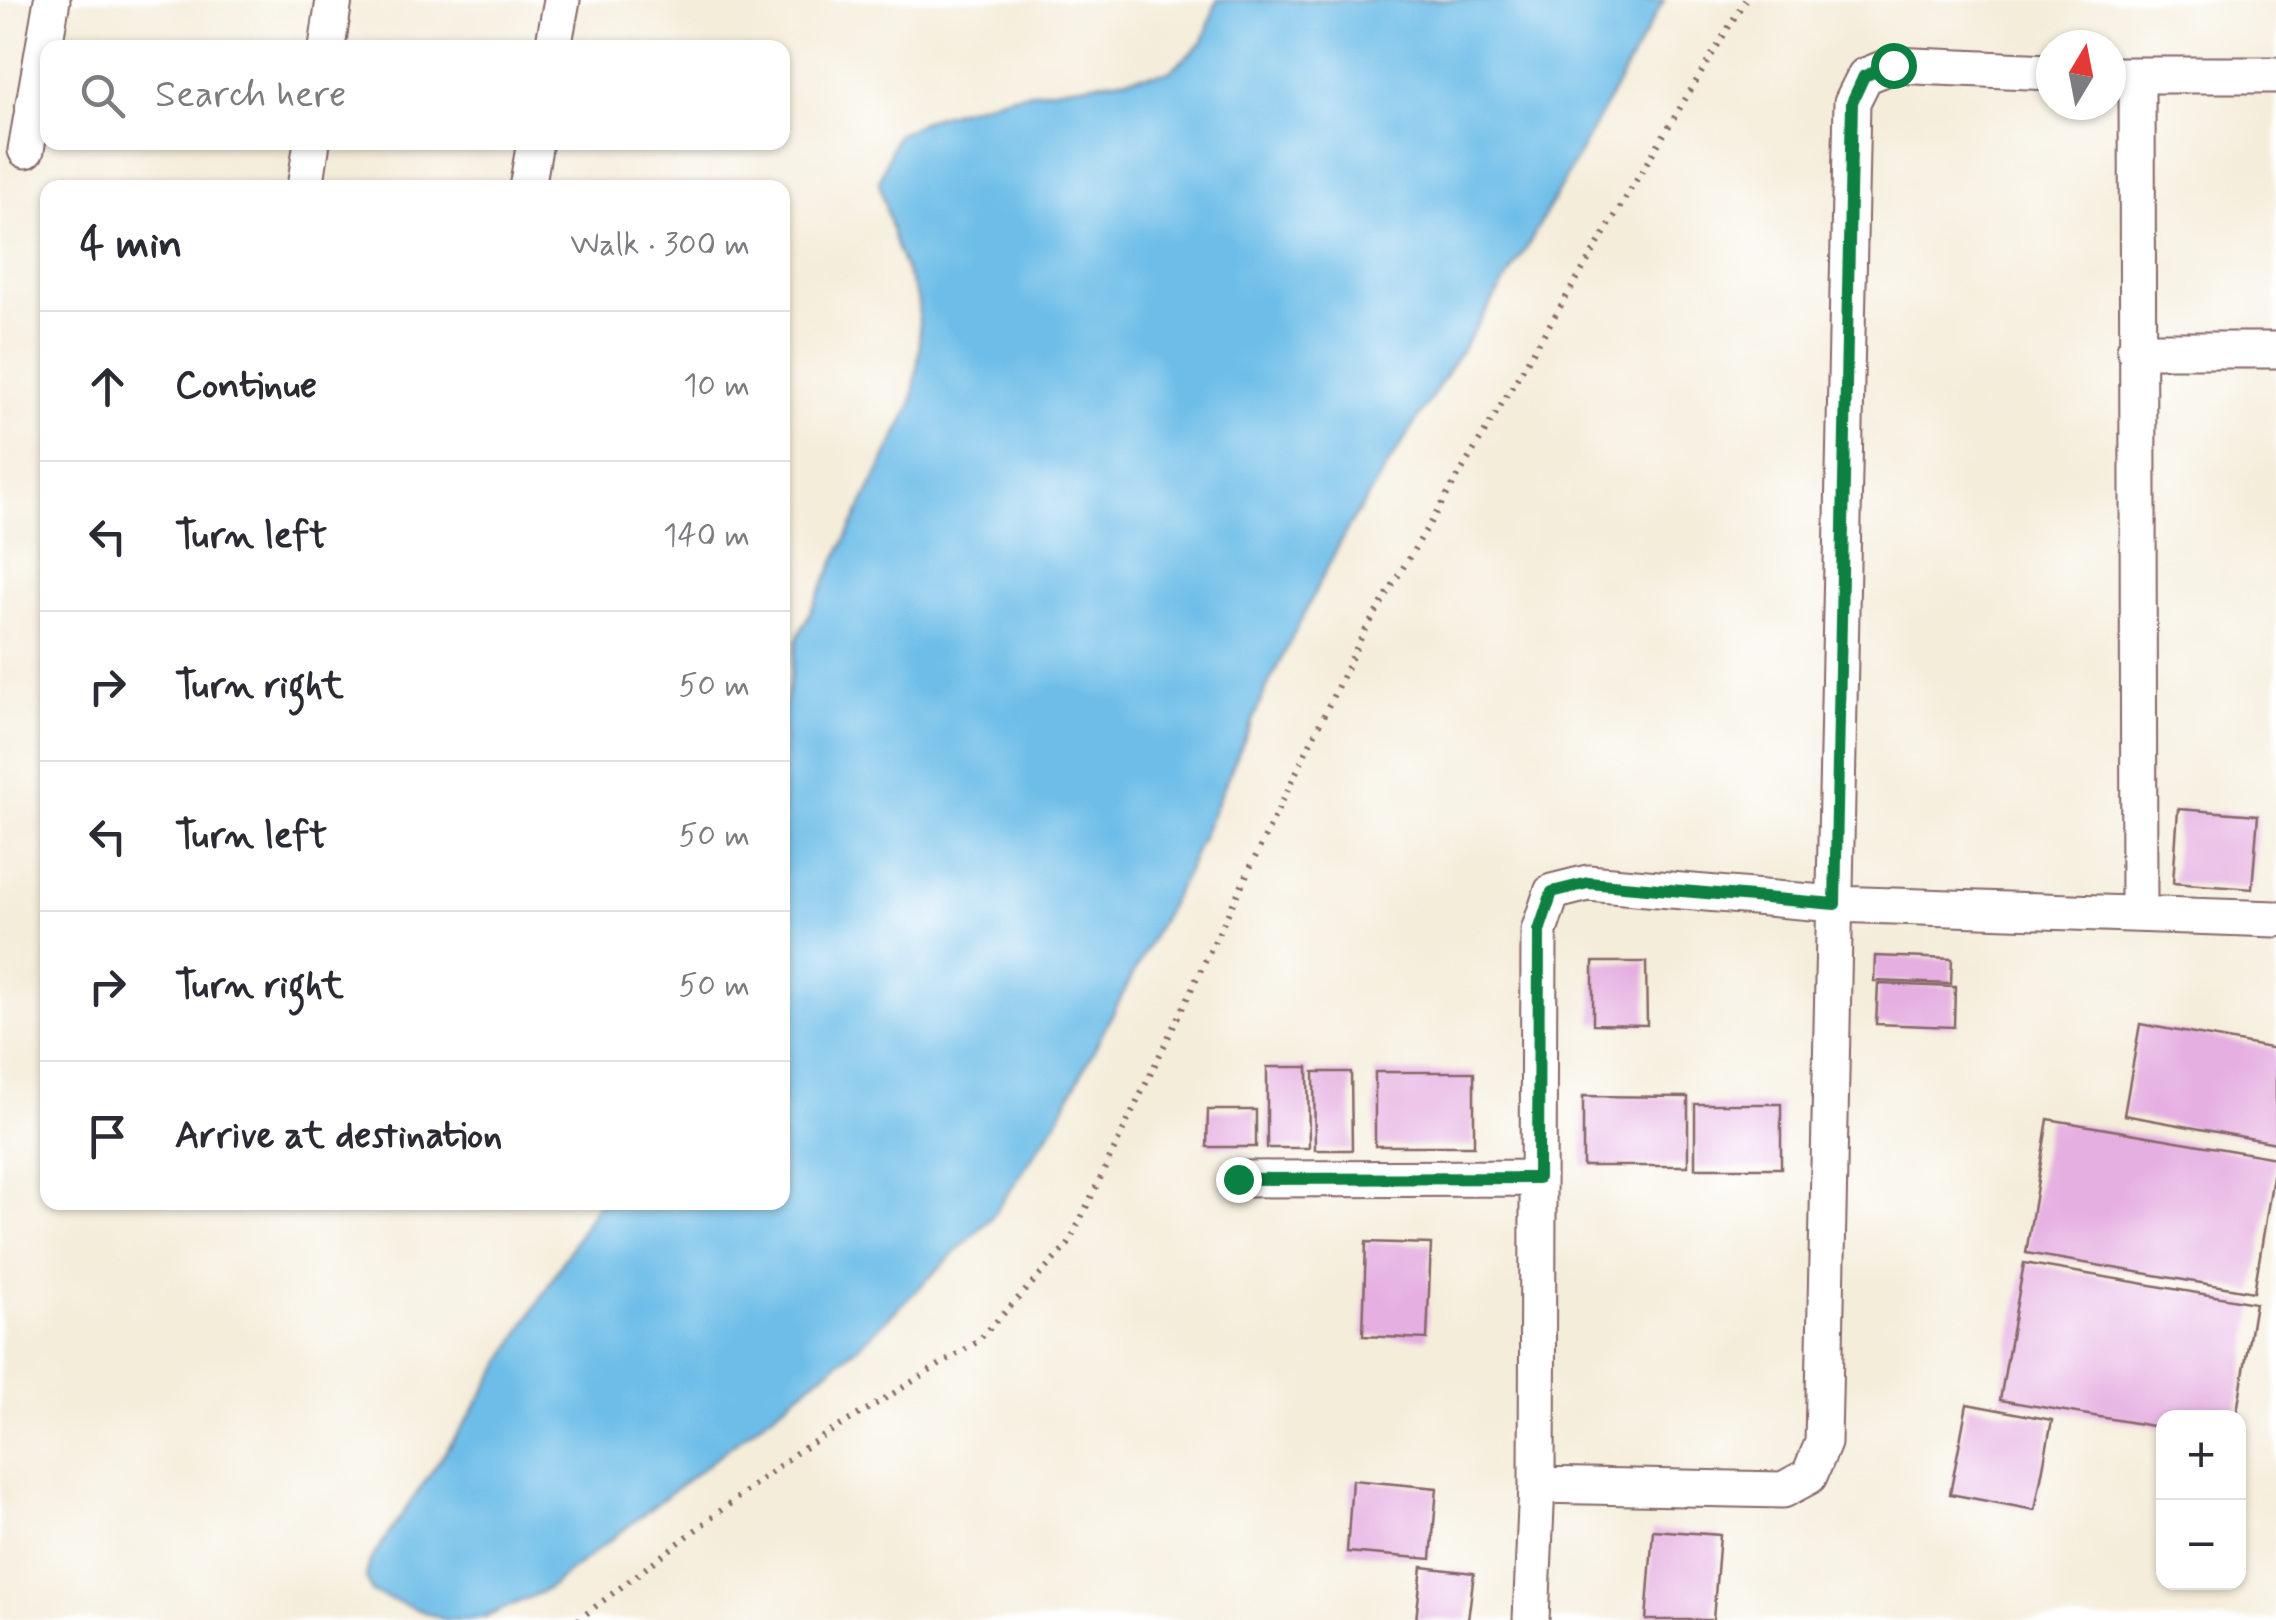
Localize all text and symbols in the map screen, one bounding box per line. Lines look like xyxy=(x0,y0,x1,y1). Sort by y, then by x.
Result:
north arrow xyxy=(2036,30,2126,120)
search box xyxy=(40,40,790,150)
route start xyxy=(1871,43,1917,89)
icon: search xyxy=(75,68,130,123)
text: Search here xyxy=(155,71,346,120)
text: 4 min xyxy=(80,218,182,273)
text: Walk · 300 m xyxy=(570,224,750,266)
icon: ahead xyxy=(80,359,135,414)
text: Continue xyxy=(175,362,317,411)
text: 10 m xyxy=(683,365,750,407)
icon: left xyxy=(80,509,135,564)
text: Turn left xyxy=(175,512,327,561)
text: 140 m xyxy=(663,515,750,557)
icon: right xyxy=(80,659,135,714)
text: Turn right xyxy=(175,662,344,711)
text: 50 m xyxy=(678,665,750,707)
icon: left xyxy=(80,809,135,864)
text: Turn left xyxy=(175,812,327,861)
text: 50 m xyxy=(678,815,750,857)
icon: right xyxy=(80,959,135,1014)
text: Turn right xyxy=(175,962,344,1011)
text: 50 m xyxy=(678,965,750,1007)
icon: arrive xyxy=(80,1109,135,1164)
text: Arrive at destination xyxy=(175,1112,502,1161)
route end xyxy=(1216,1157,1262,1203)
map controls xyxy=(2156,1410,2246,1590)
button: + xyxy=(2156,1410,2246,1500)
button: − xyxy=(2156,1500,2246,1590)

